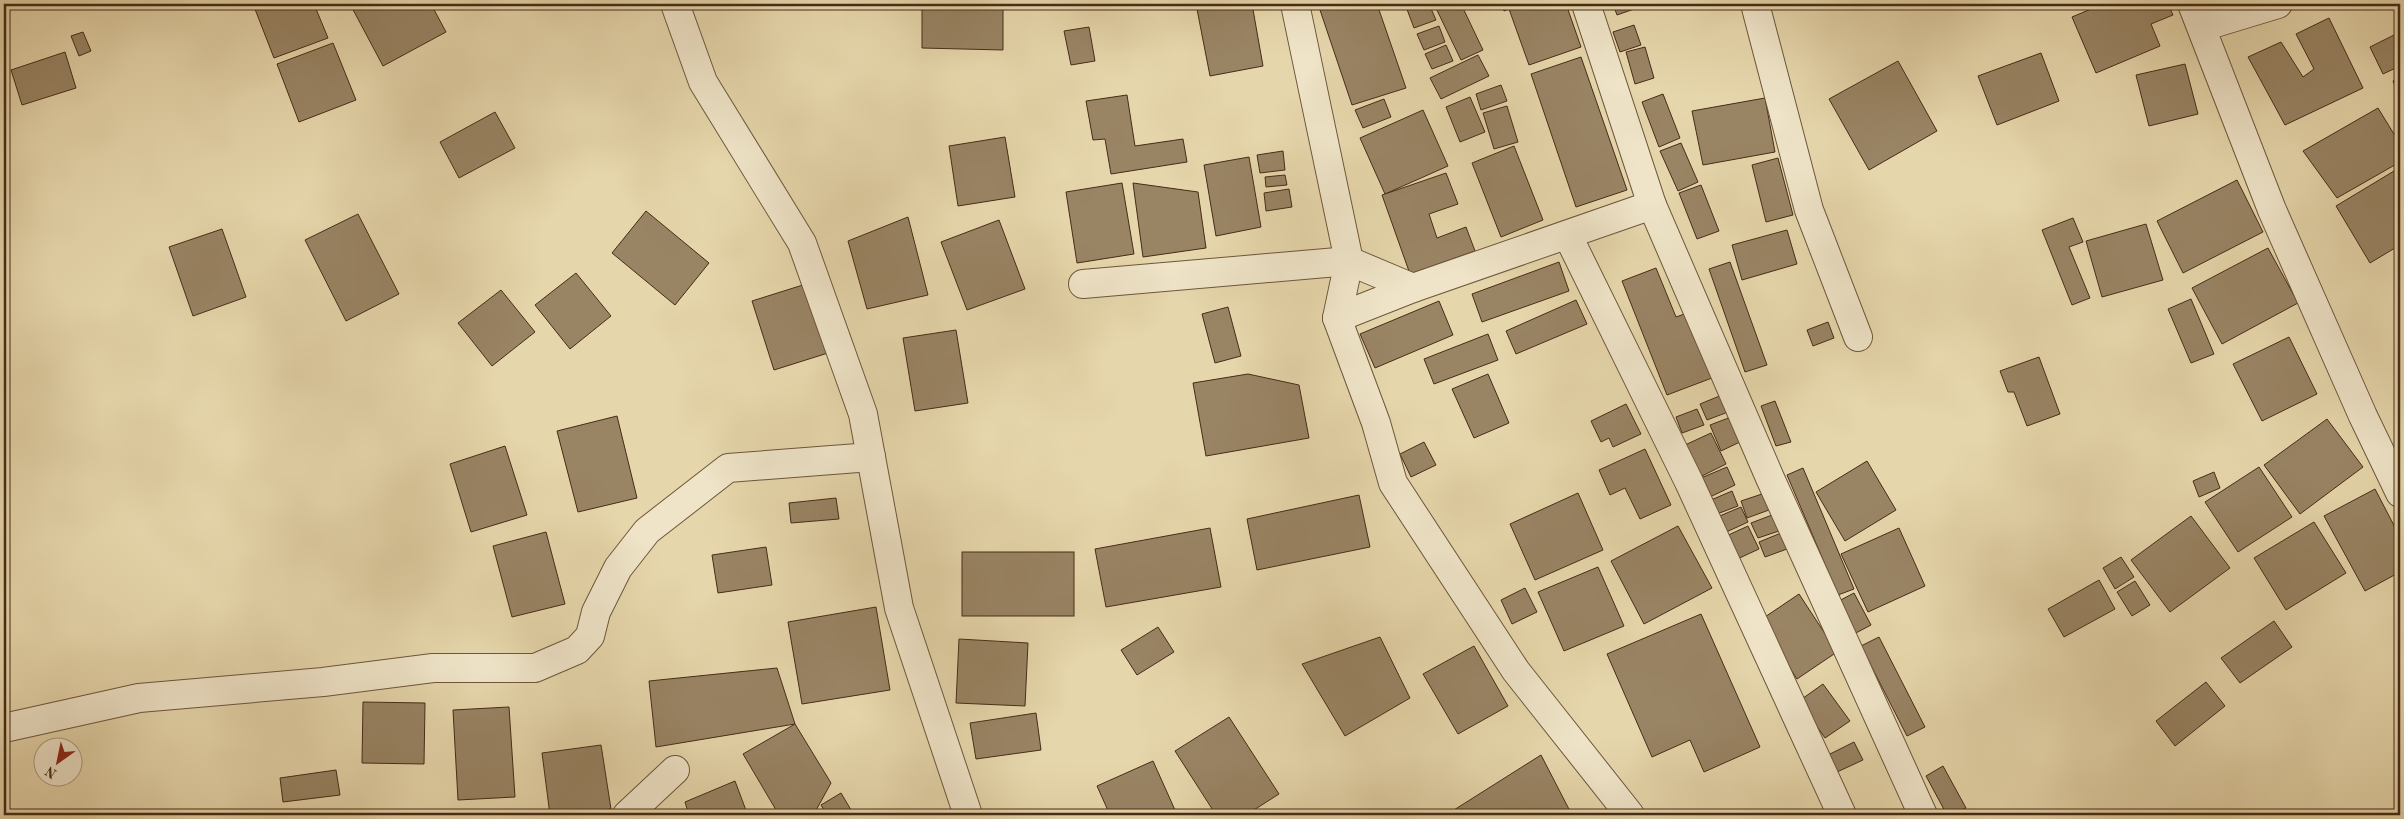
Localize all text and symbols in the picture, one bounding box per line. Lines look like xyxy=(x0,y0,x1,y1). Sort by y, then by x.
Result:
north arrow xyxy=(32,736,82,786)
text: N xyxy=(43,763,60,781)

